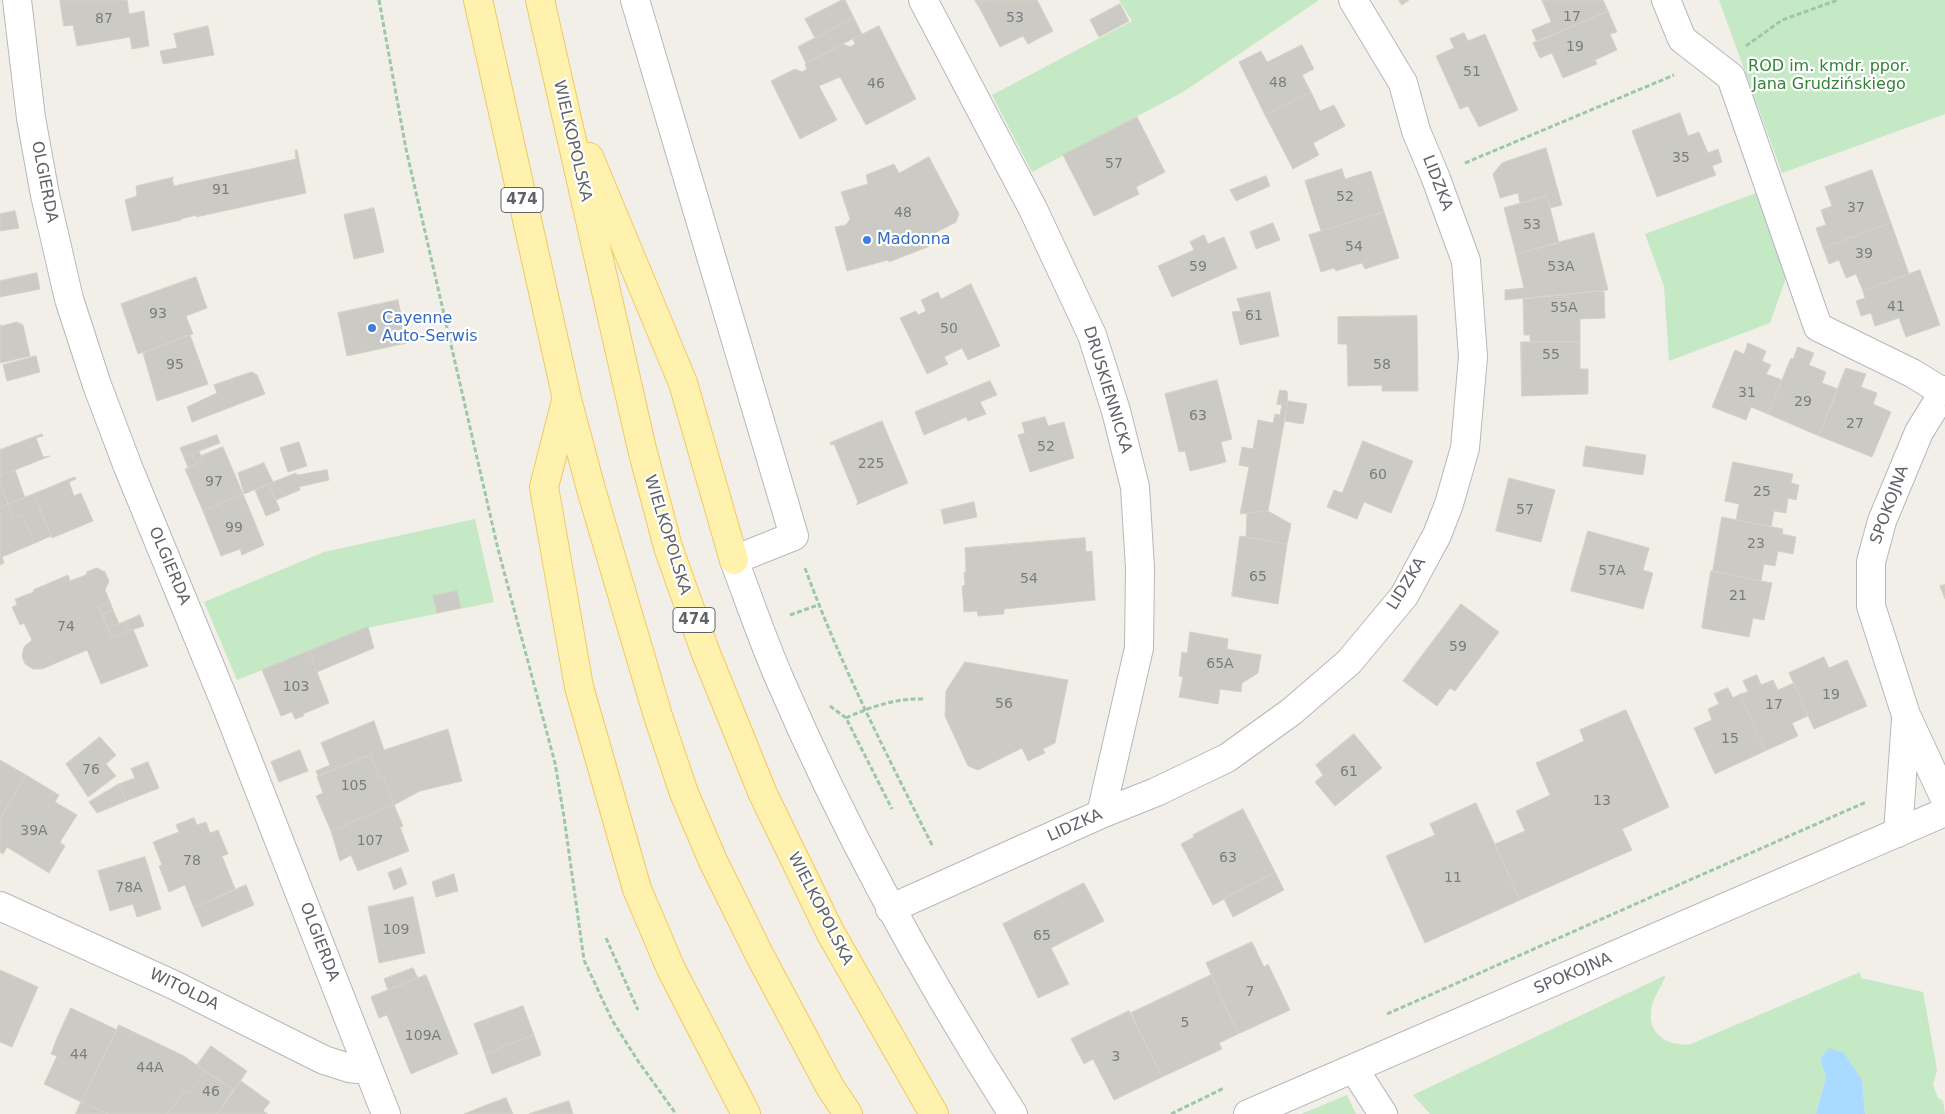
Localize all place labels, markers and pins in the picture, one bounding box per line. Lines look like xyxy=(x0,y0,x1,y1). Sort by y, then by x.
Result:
place label: Madonna xyxy=(877,230,951,250)
marker: Madonna xyxy=(861,234,873,246)
place label: Cayenne Auto-Serwis xyxy=(382,309,478,347)
marker: Cayenne Auto-Serwis xyxy=(366,322,378,334)

